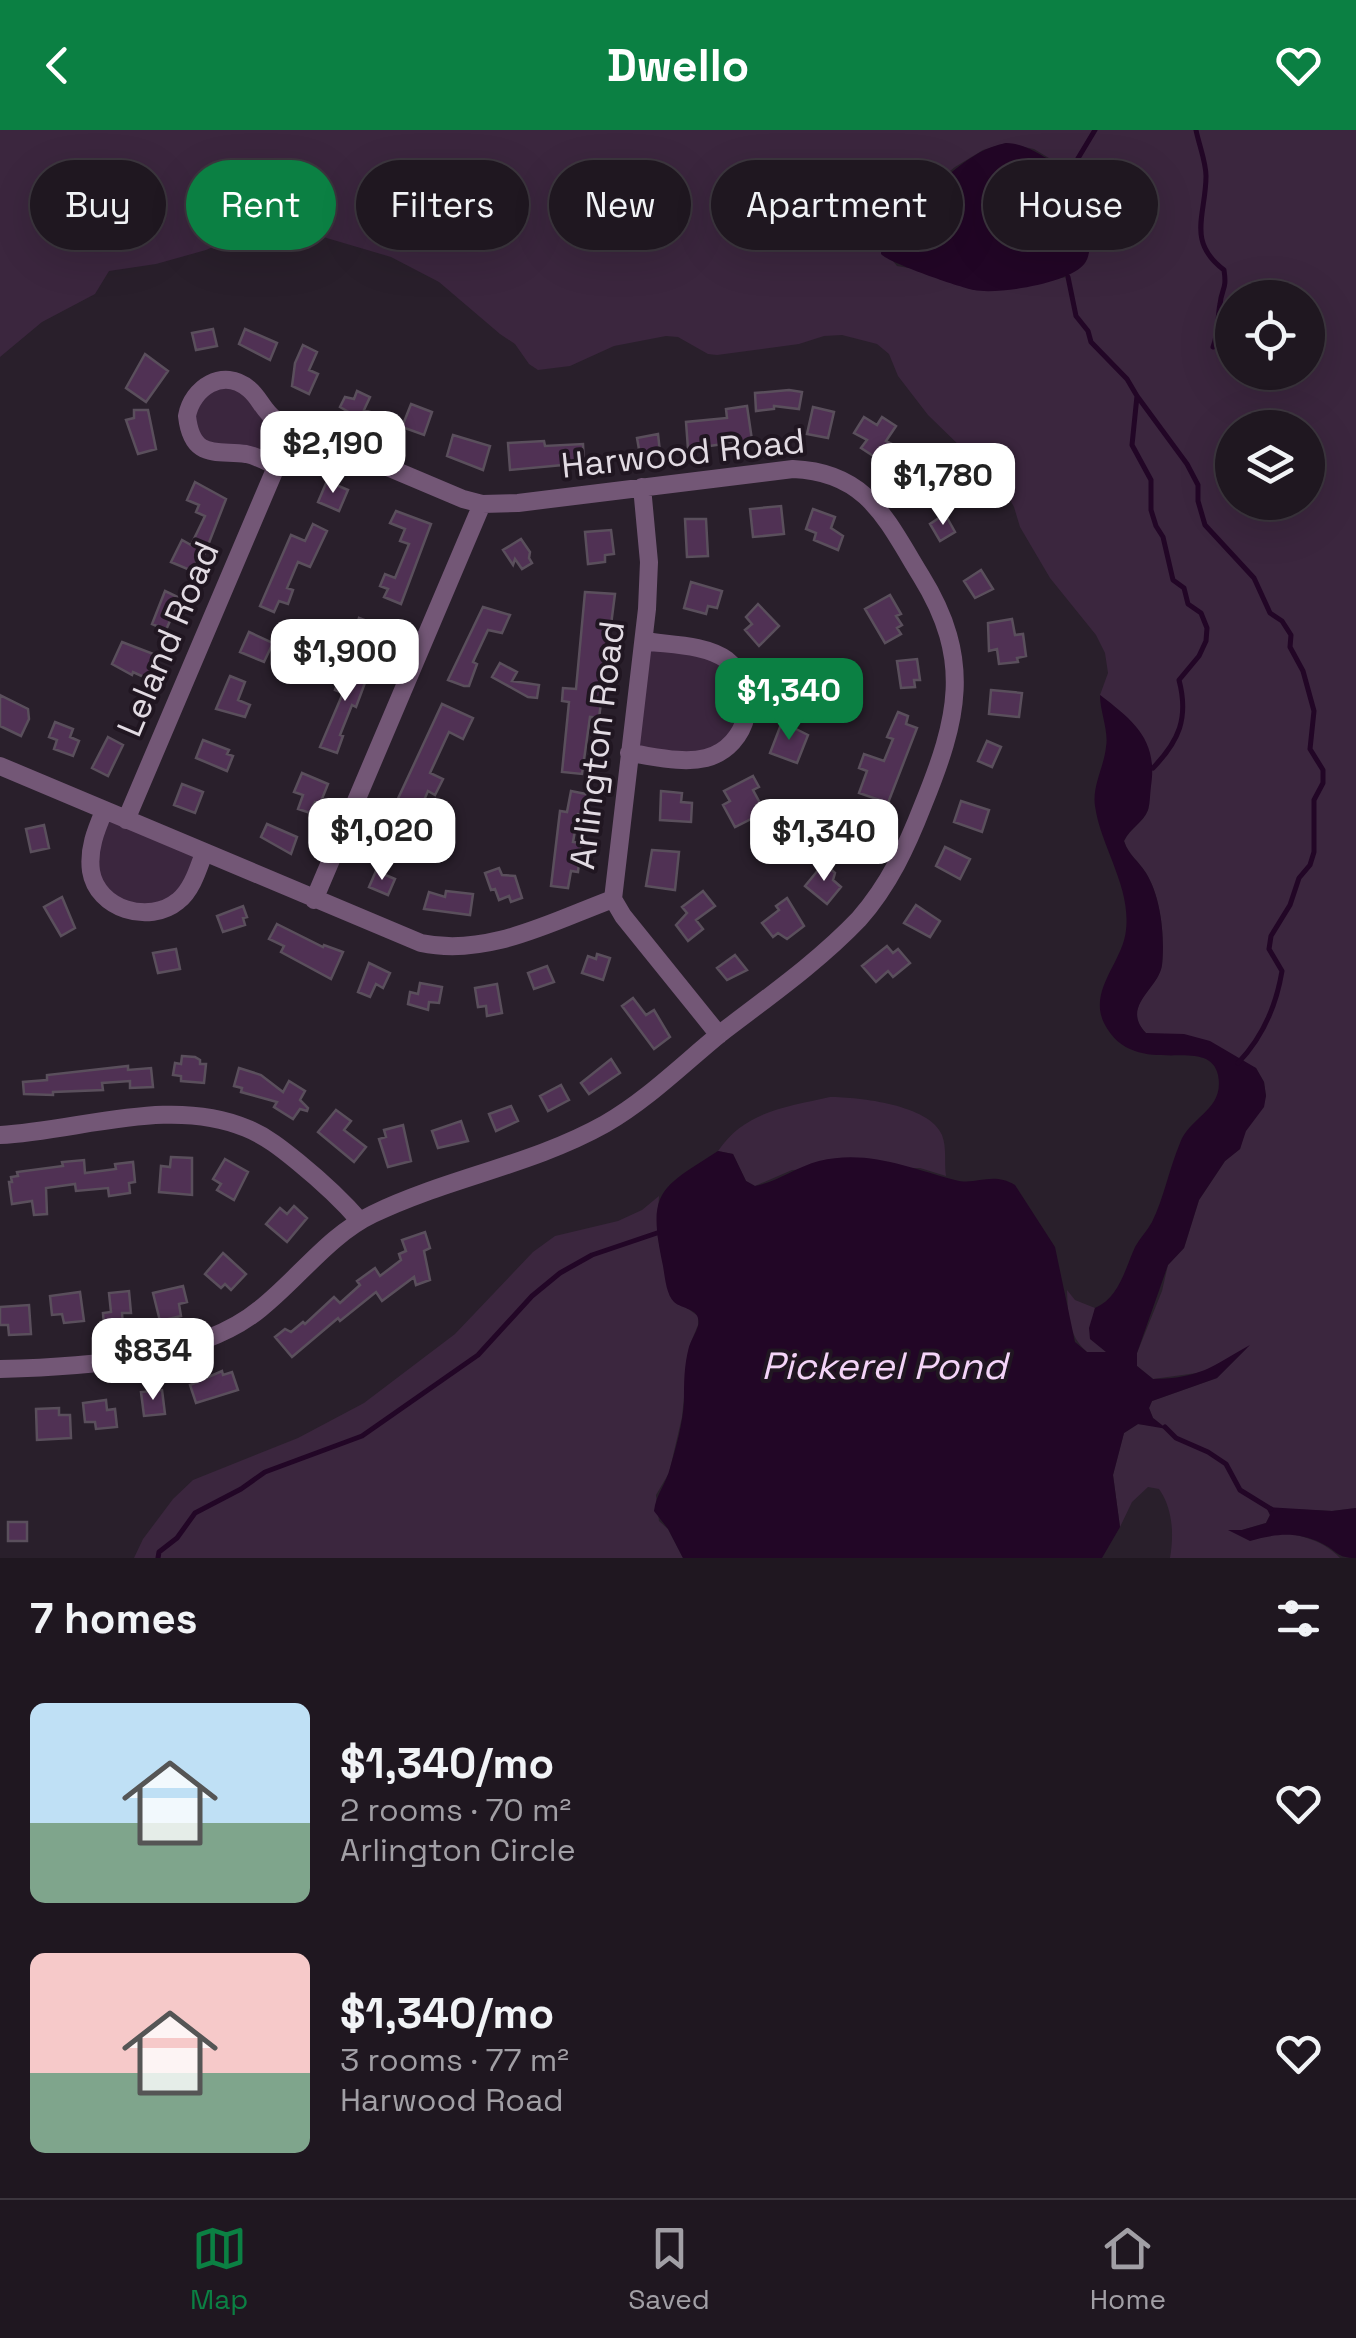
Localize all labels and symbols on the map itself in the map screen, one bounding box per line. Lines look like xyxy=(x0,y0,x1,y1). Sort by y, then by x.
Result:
pin: $2,190 xyxy=(252,411,414,496)
street label: Harwood Road xyxy=(559,418,807,488)
pin: $1,780 xyxy=(862,443,1024,528)
street label: Leland Road xyxy=(107,535,229,743)
street label: Arlington Road xyxy=(560,618,634,872)
pin: $1,900 xyxy=(264,619,426,704)
pin: $1,340 xyxy=(708,658,870,743)
pin: $1,020 xyxy=(301,798,463,883)
pin: $1,340 xyxy=(743,799,905,884)
pin: $834 xyxy=(94,1318,212,1403)
water label: Pickerel Pond xyxy=(761,1342,1010,1390)

